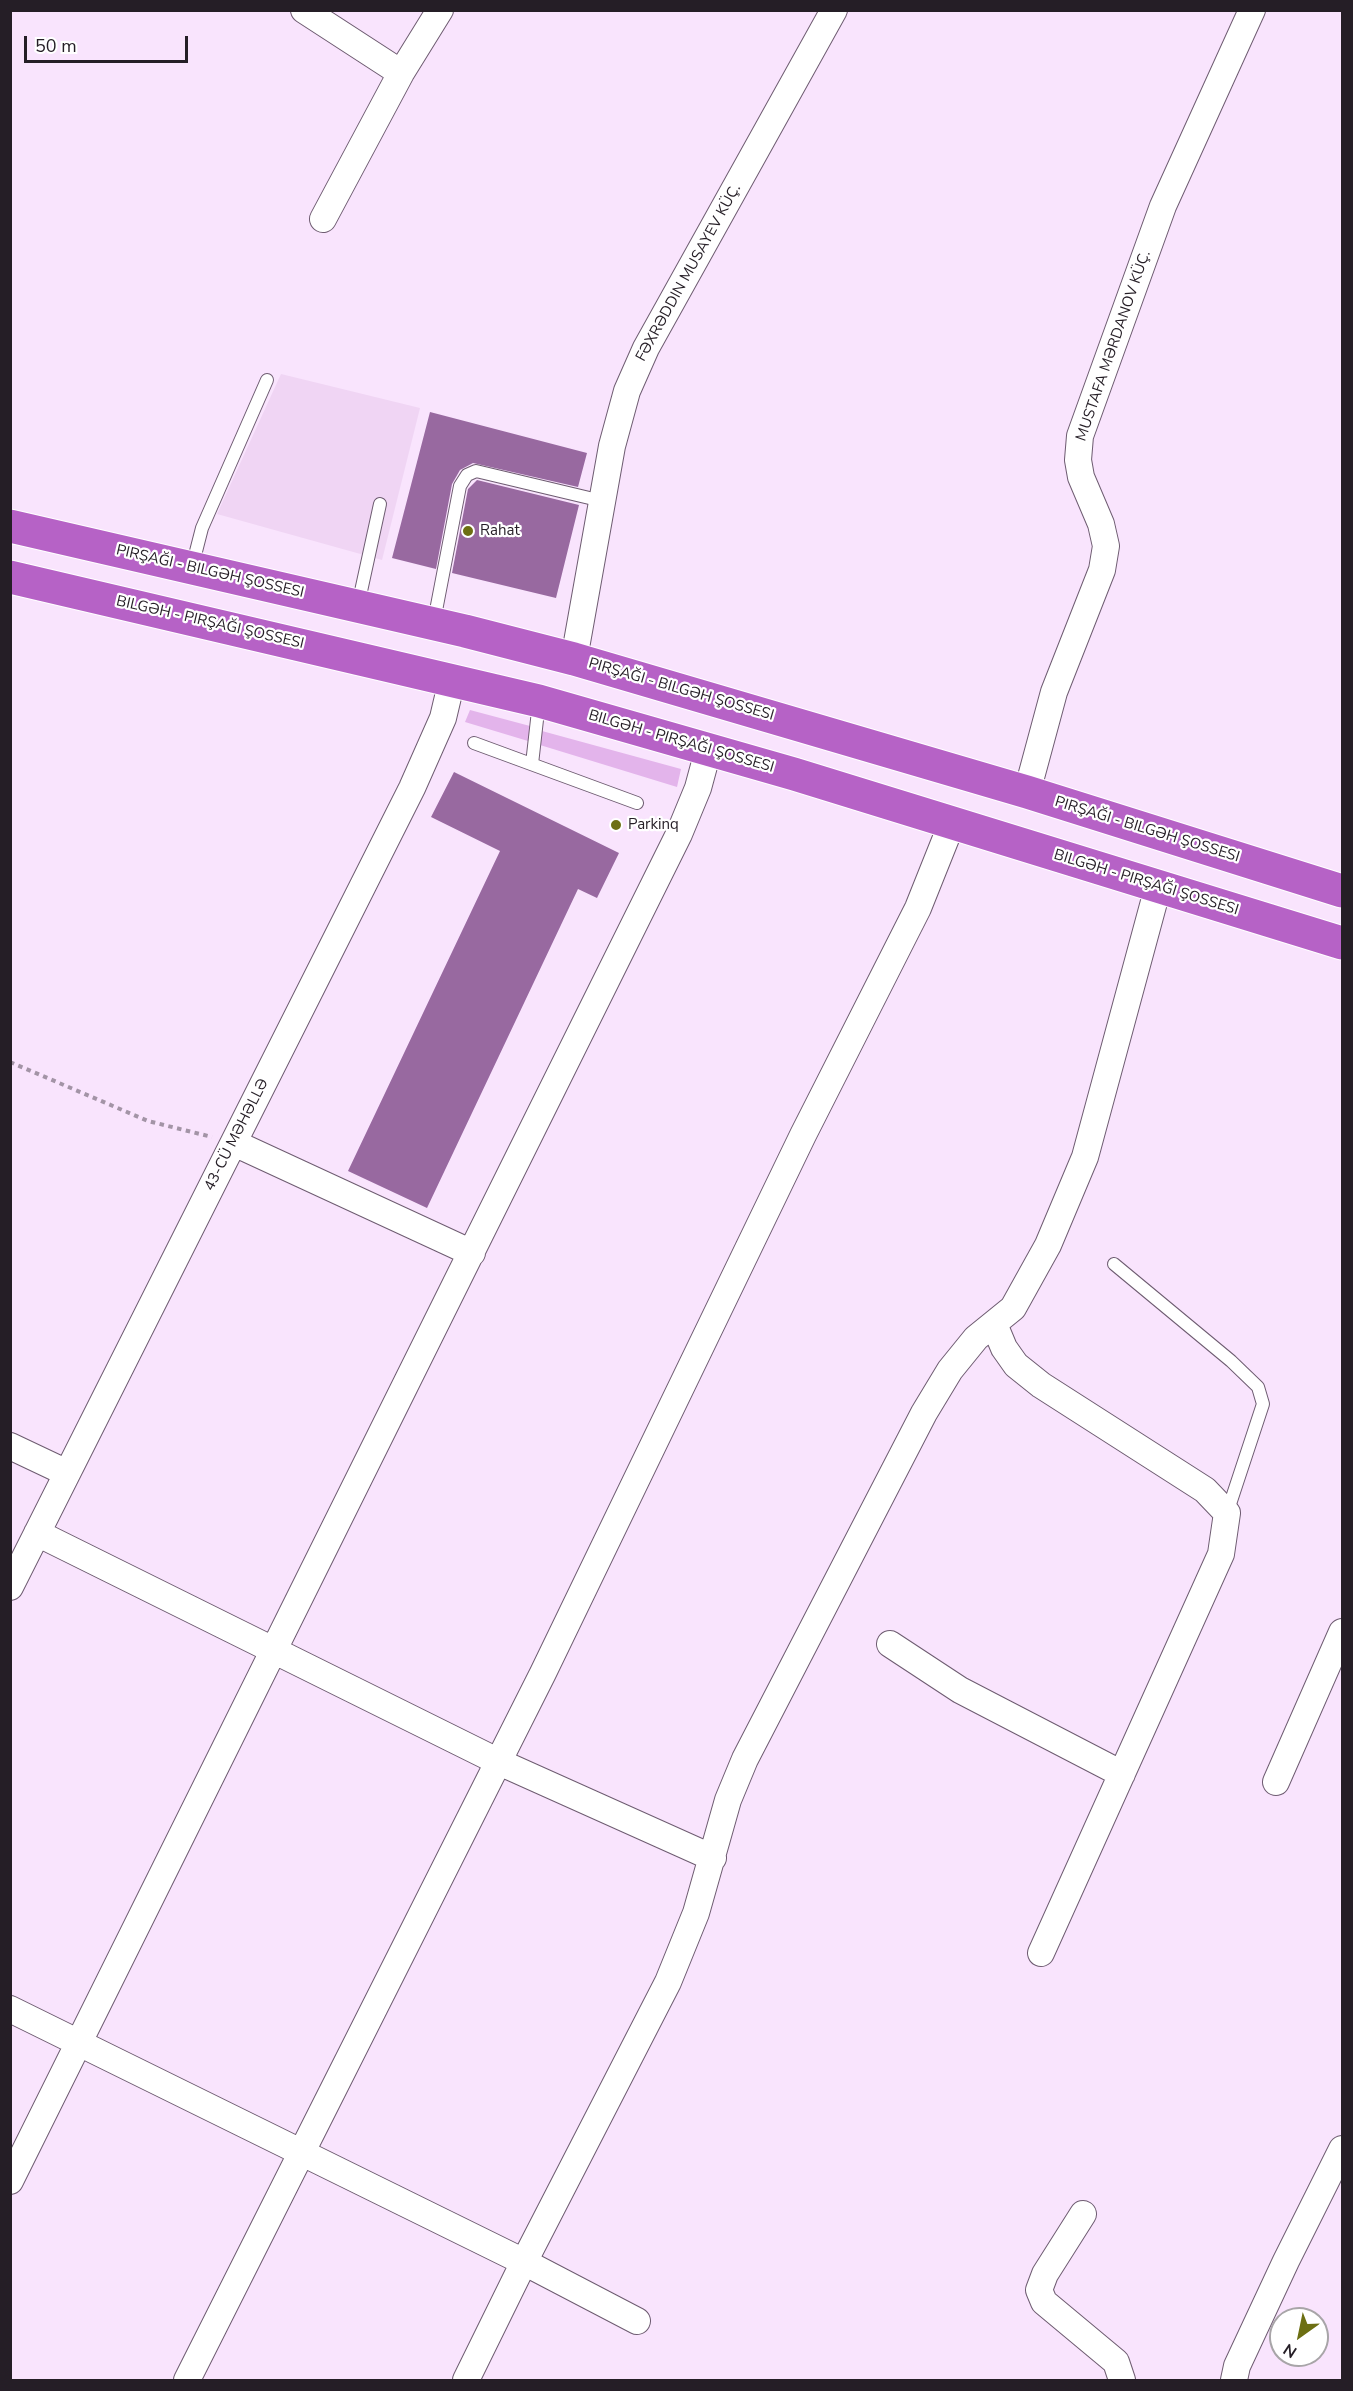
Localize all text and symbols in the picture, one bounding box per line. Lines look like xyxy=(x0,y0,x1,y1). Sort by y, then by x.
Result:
scale bar xyxy=(27,24,190,62)
text: 50 m xyxy=(35,34,77,58)
street label: FƏXRƏDDIN MUSAYEV KÜÇ. xyxy=(633,181,745,365)
street label: MUSTAFA MƏRDANOV KÜÇ. xyxy=(1073,248,1155,444)
place label: Rahat xyxy=(480,522,520,540)
marker: Rahat xyxy=(461,524,475,538)
street label: PIRŞAĞI - BILGƏH ŞOSSESI xyxy=(114,542,306,602)
street label: BILGƏH - PIRŞAĞI ŞOSSESI xyxy=(114,593,306,653)
street label: PIRŞAĞI - BILGƏH ŞOSSESI xyxy=(586,655,776,725)
street label: BILGƏH - PIRŞAĞI ŞOSSESI xyxy=(586,707,776,777)
street label: PIRŞAĞI - BILGƏH ŞOSSESI xyxy=(1052,793,1242,867)
place label: Parkinq xyxy=(628,816,679,834)
marker: Parkinq xyxy=(609,818,623,832)
street label: BILGƏH - PIRŞAĞI ŞOSSESI xyxy=(1051,846,1241,920)
street label: 43-CÜ MƏHƏLLƏ xyxy=(201,1076,273,1194)
north arrow xyxy=(1269,2307,1329,2367)
text: N xyxy=(1279,2338,1301,2363)

